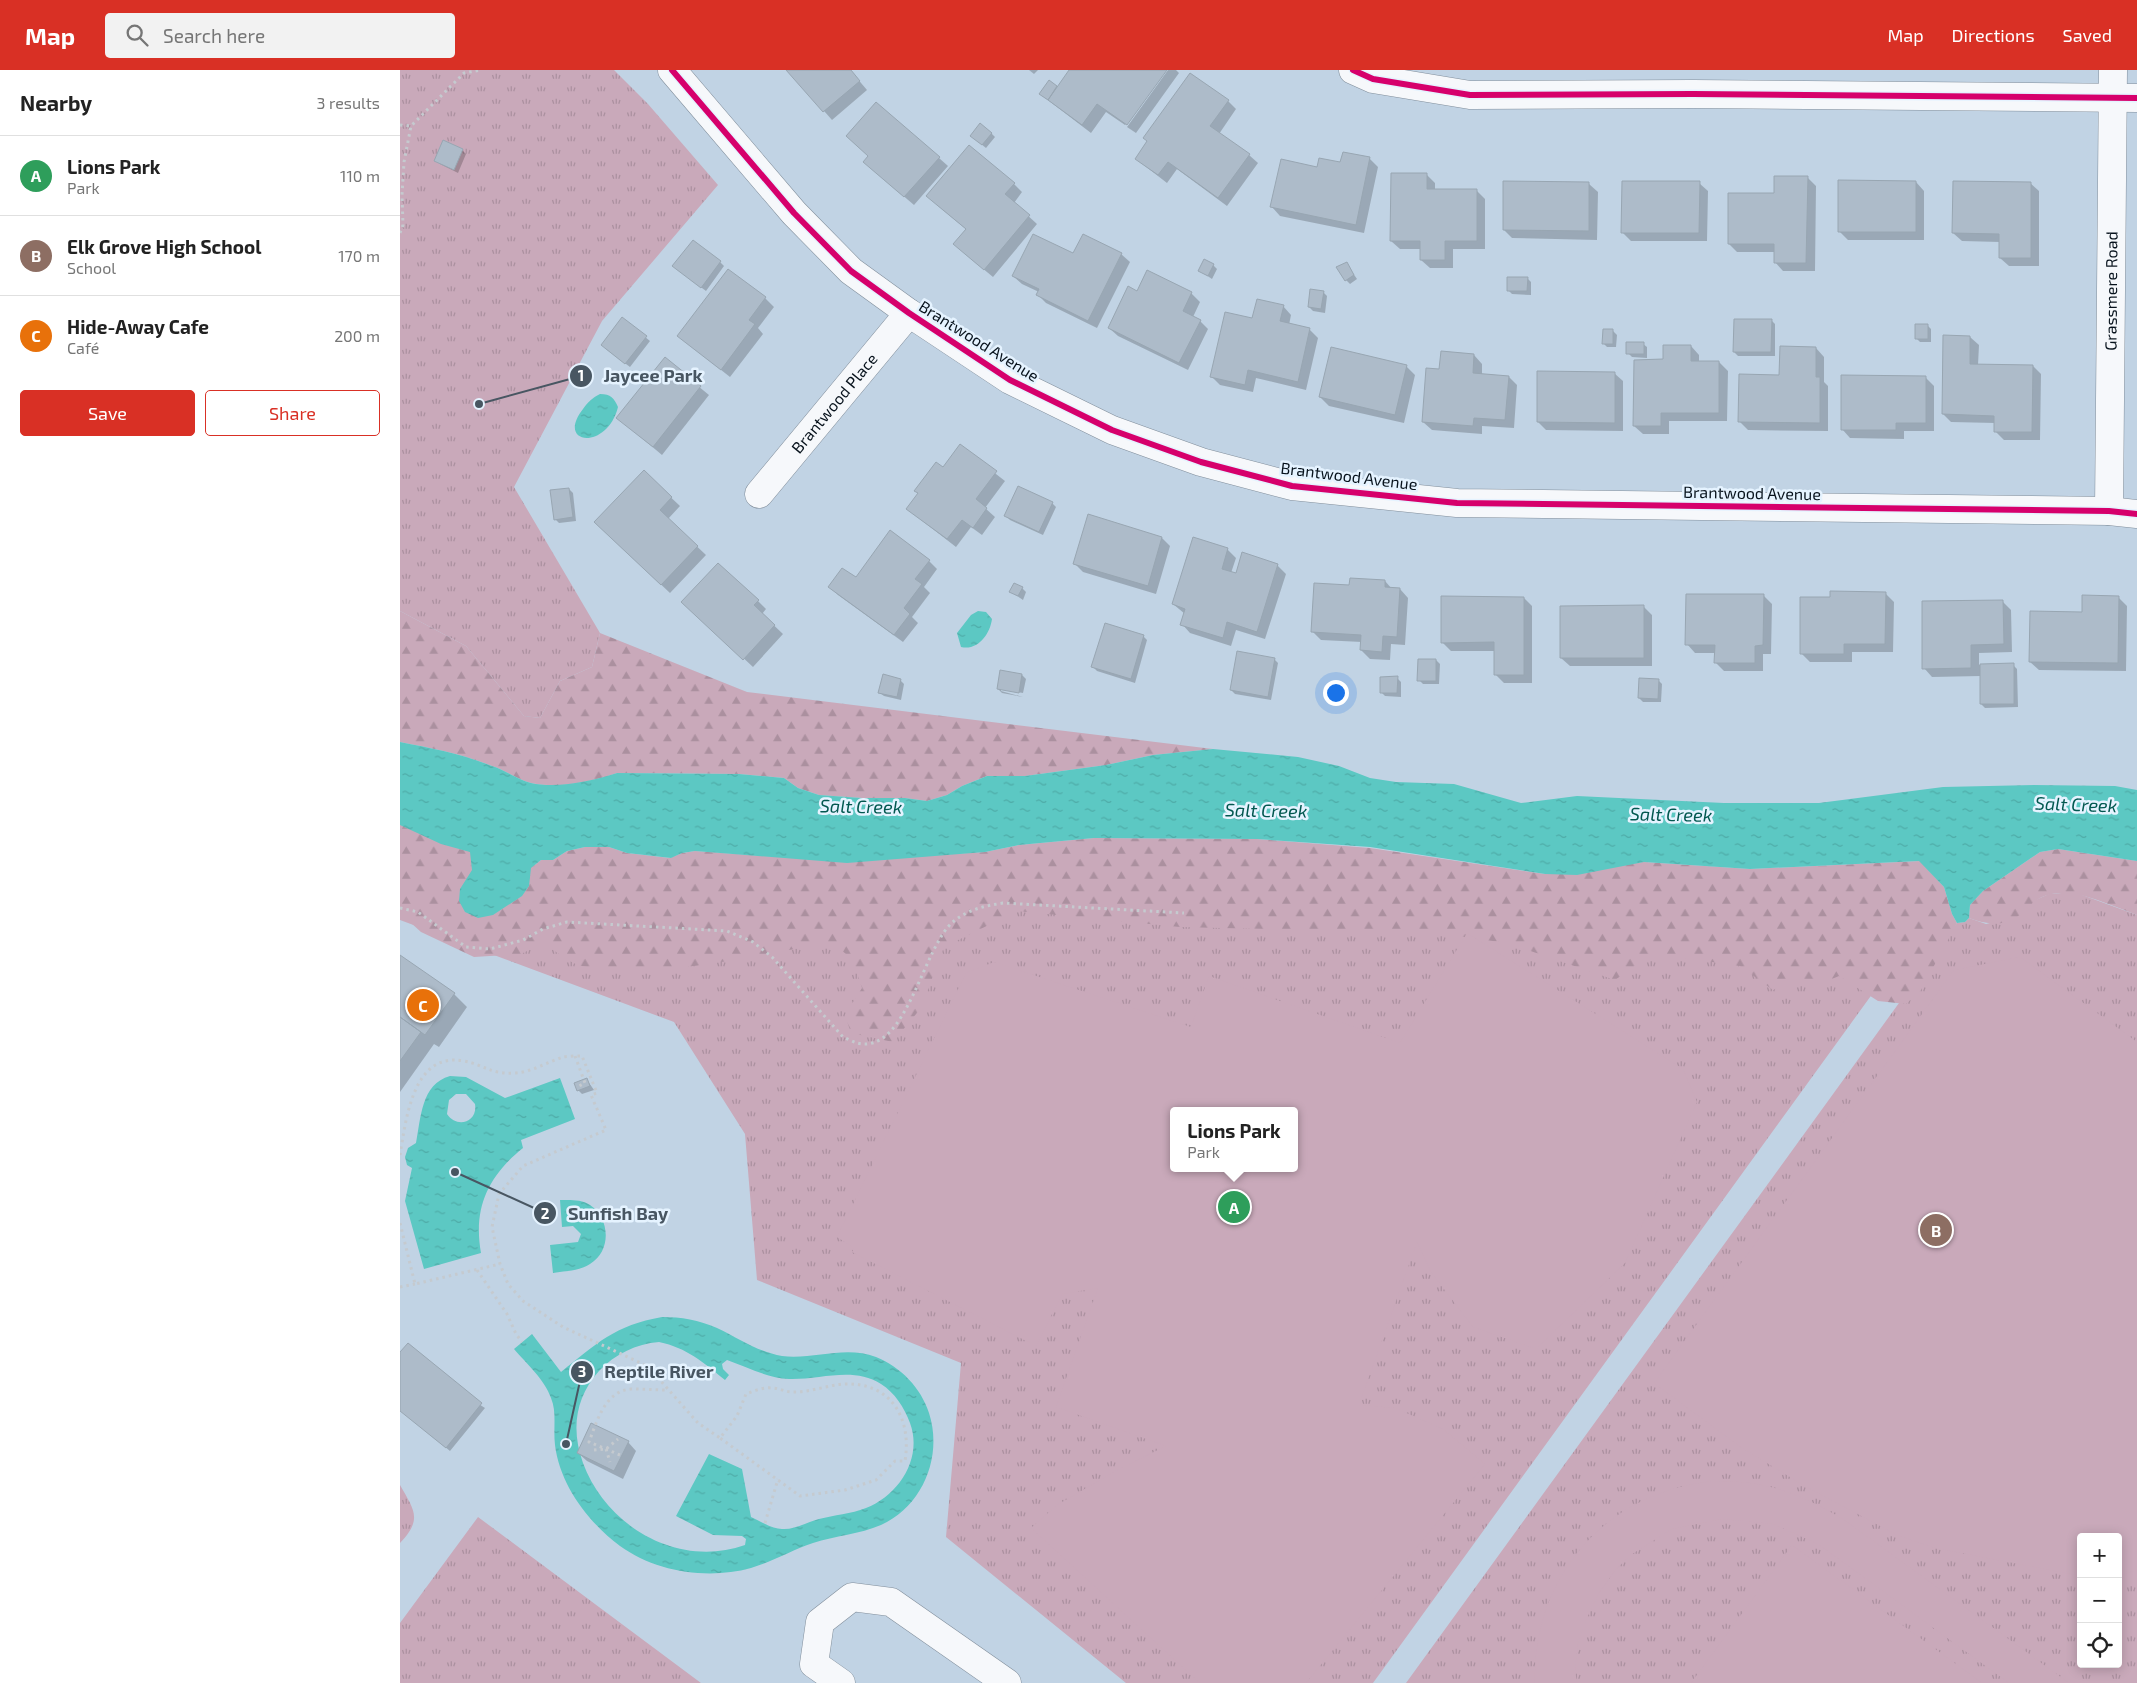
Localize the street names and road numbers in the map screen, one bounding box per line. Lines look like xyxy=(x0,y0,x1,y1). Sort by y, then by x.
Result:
street label: Grassmere Road xyxy=(2100,231,2121,351)
street label: Brantwood Avenue xyxy=(916,296,1043,385)
street label: Brantwood Place xyxy=(787,349,881,457)
street label: Brantwood Avenue xyxy=(1280,458,1419,493)
street label: Brantwood Avenue xyxy=(1683,482,1821,503)

